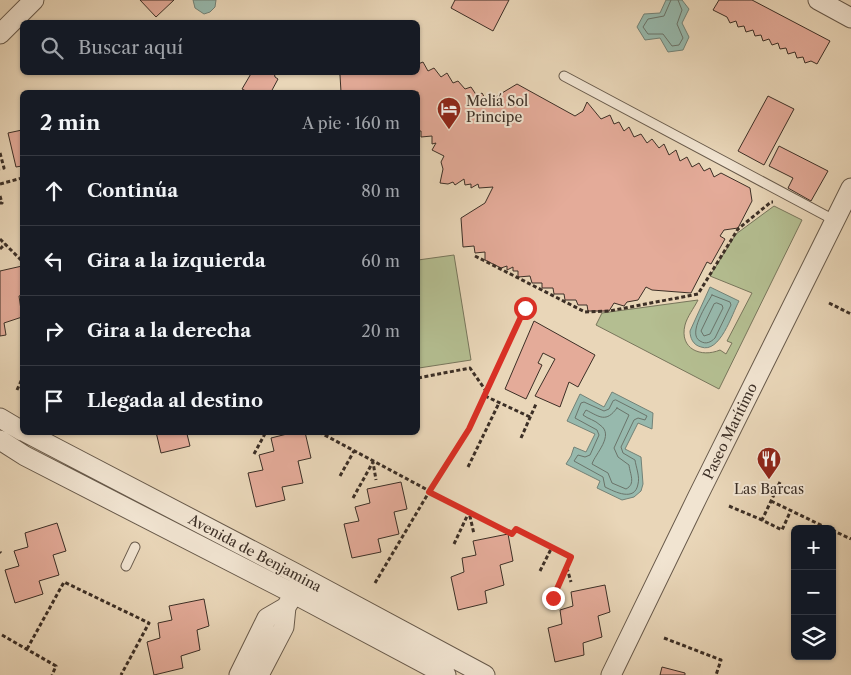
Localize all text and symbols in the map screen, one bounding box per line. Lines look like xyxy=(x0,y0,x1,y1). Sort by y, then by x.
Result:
search box xyxy=(20,20,420,75)
icon: search xyxy=(38,34,66,62)
text: Buscar aquí xyxy=(78,36,183,59)
place label: Meliá Sol Principe xyxy=(466,92,528,126)
hotel icon: Meliá Sol Principe xyxy=(436,96,462,130)
text: 2 min xyxy=(40,110,100,135)
text: A pie · 160 m xyxy=(302,113,400,133)
icon: ahead xyxy=(40,177,68,205)
text: Continúa xyxy=(87,179,178,202)
text: 80 m xyxy=(361,181,400,201)
icon: left xyxy=(40,247,68,275)
text: Gira a la izquierda xyxy=(87,249,266,272)
text: 60 m xyxy=(361,251,400,271)
route start xyxy=(514,297,537,320)
icon: right xyxy=(40,317,68,345)
text: Gira a la derecha xyxy=(87,319,251,342)
text: 20 m xyxy=(361,321,400,341)
street label: Paseo Marítimo xyxy=(699,380,761,482)
icon: arrive xyxy=(40,387,68,415)
text: Llegada al destino xyxy=(87,389,263,412)
restaurant icon: Las Barcas xyxy=(756,446,782,480)
place label: Las Barcas xyxy=(734,480,804,498)
street label: Avenida de Benjamina xyxy=(184,510,325,596)
map controls xyxy=(791,525,836,660)
button: + xyxy=(791,525,836,570)
button: − xyxy=(791,570,836,615)
route end xyxy=(542,587,565,610)
button: layers xyxy=(791,615,836,660)

